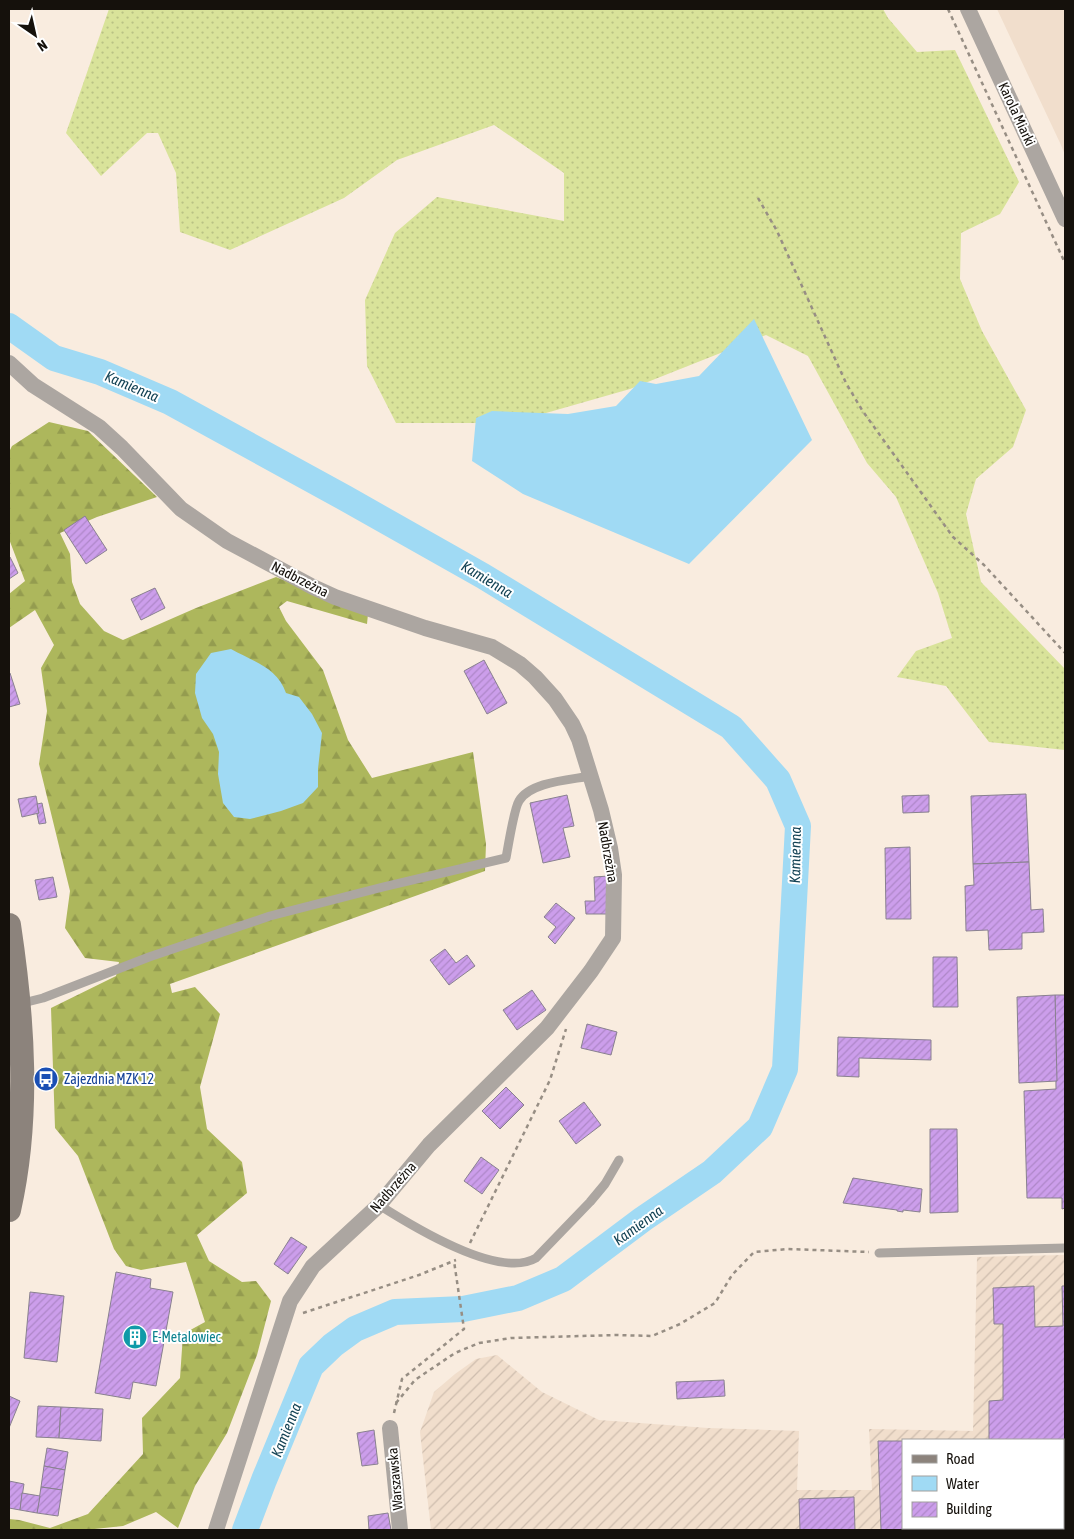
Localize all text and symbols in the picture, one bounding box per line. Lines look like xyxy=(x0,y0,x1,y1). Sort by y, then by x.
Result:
north arrow xyxy=(10,10,60,60)
text: N xyxy=(34,37,50,55)
street label: Karola Miarki xyxy=(995,80,1039,148)
water label: Kamienna xyxy=(103,367,161,405)
water label: Kamienna xyxy=(458,557,516,601)
street label: Nadbrzeżna xyxy=(269,558,331,600)
street label: Nadbrzeżna xyxy=(595,820,621,884)
water label: Kamienna xyxy=(786,827,804,883)
bus stop icon: Zajezdnia MZK 12 xyxy=(33,1066,59,1092)
place label: Zajezdnia MZK 12 xyxy=(64,1071,154,1087)
street label: Nadbrzeżna xyxy=(367,1158,419,1216)
water label: Kamienna xyxy=(610,1201,666,1249)
building icon: E-Metalowiec xyxy=(122,1324,148,1350)
place label: E-Metalowiec xyxy=(152,1329,222,1345)
water label: Kamienna xyxy=(268,1401,304,1459)
legend xyxy=(902,1439,1064,1529)
street label: Warszawska xyxy=(384,1447,406,1511)
text: Road xyxy=(946,1450,975,1467)
text: Water xyxy=(946,1475,979,1492)
text: Building xyxy=(946,1500,992,1517)

